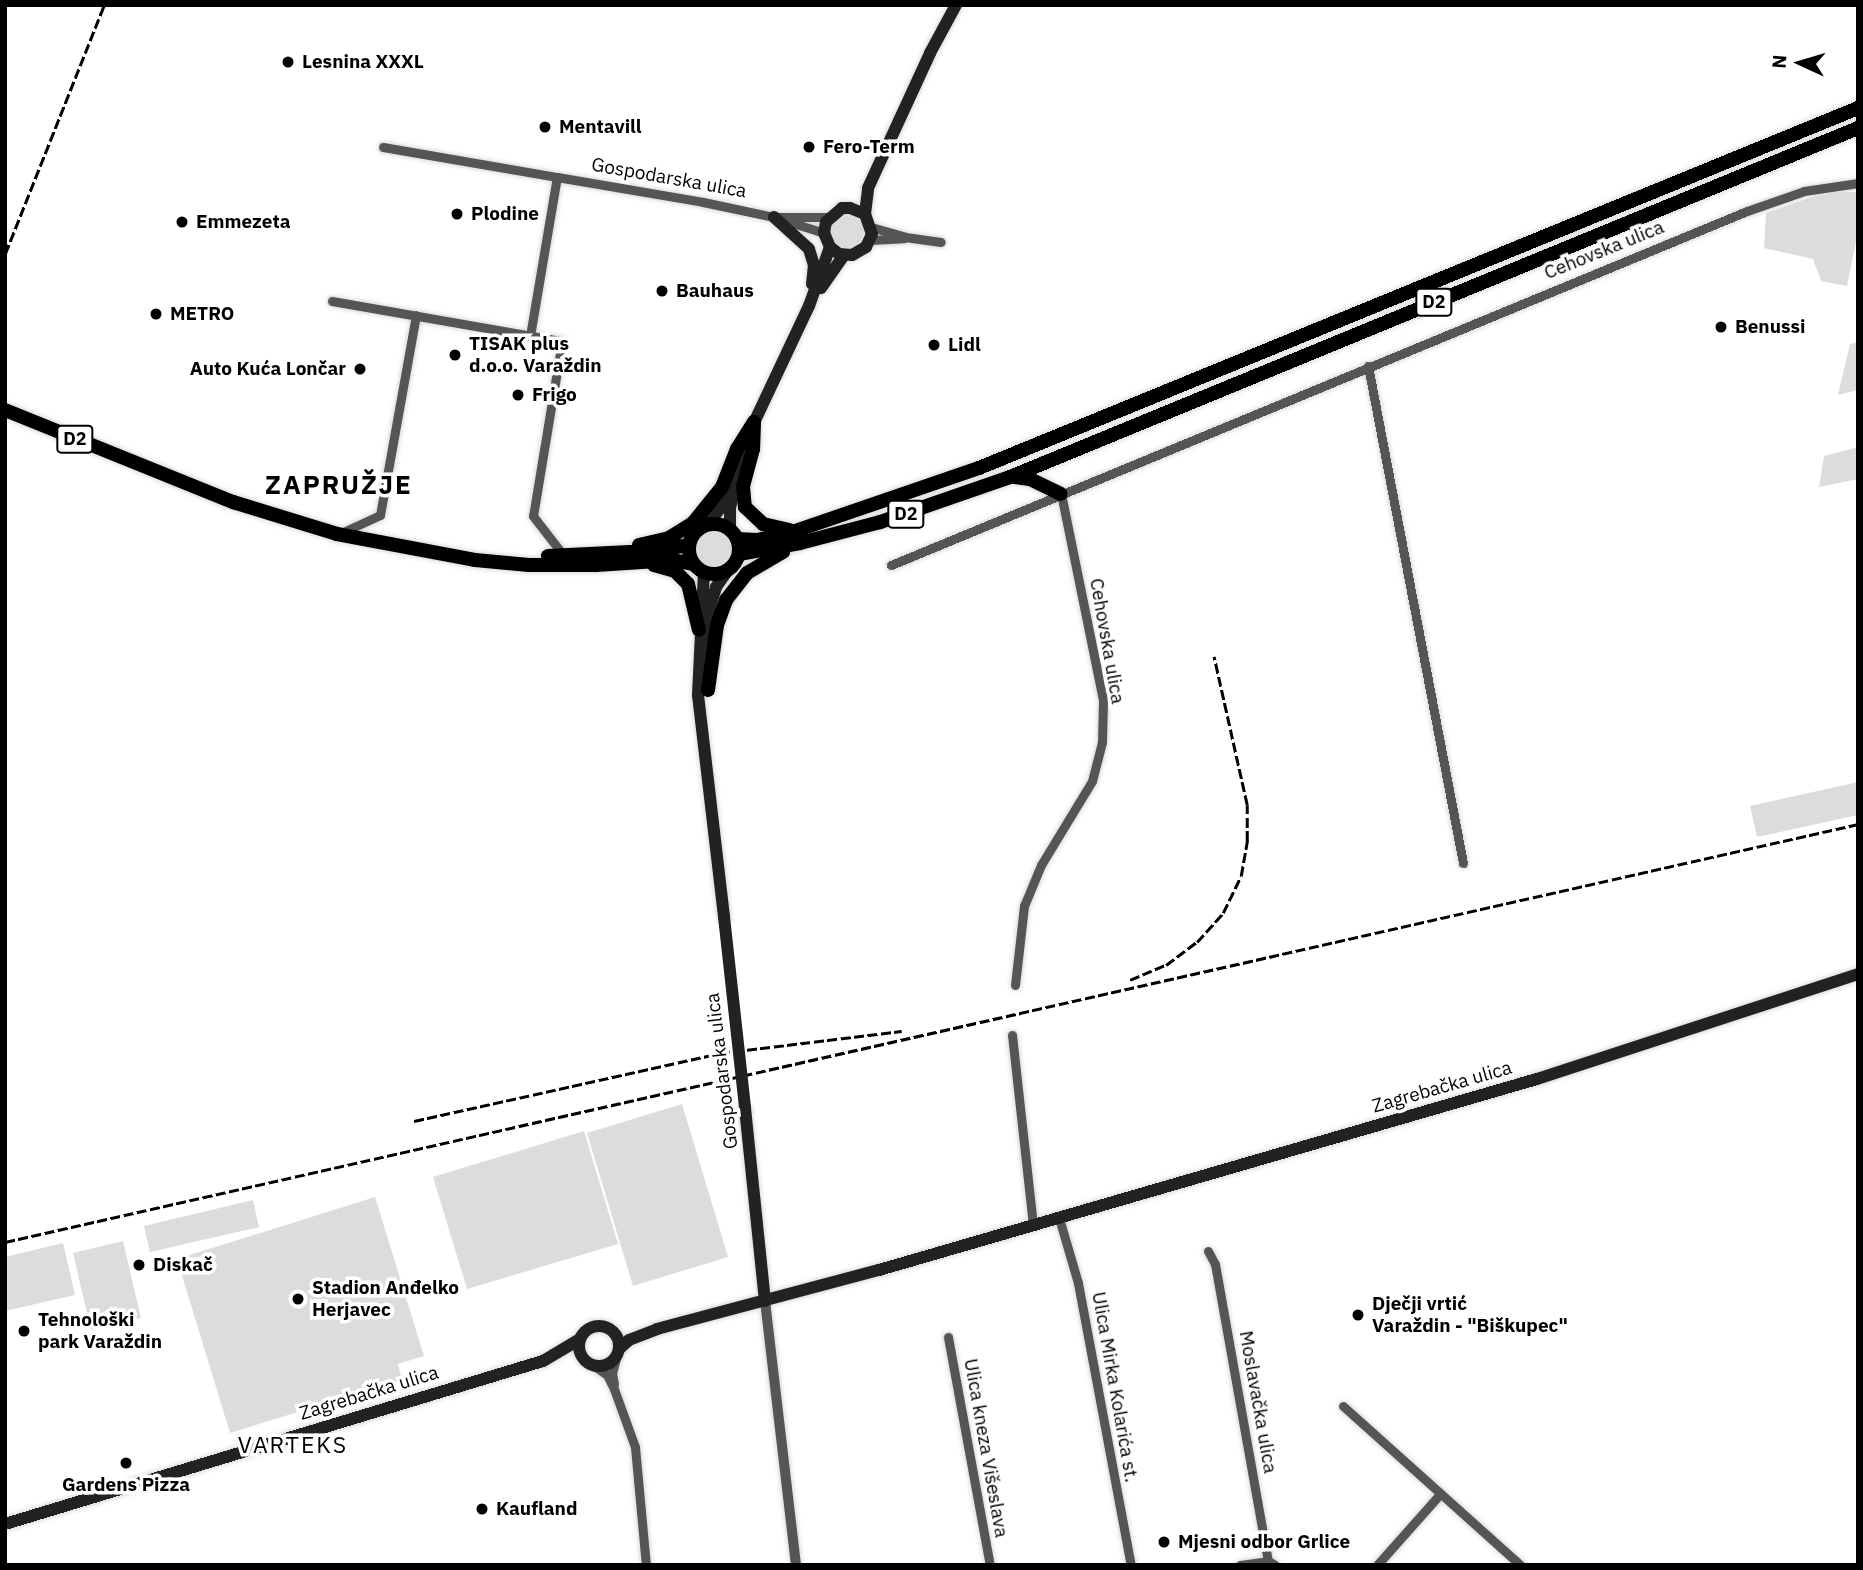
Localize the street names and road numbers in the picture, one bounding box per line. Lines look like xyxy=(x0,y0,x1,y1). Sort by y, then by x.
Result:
street label: Gospodarska ulica xyxy=(590,153,748,203)
street label: Cehovska ulica xyxy=(1541,216,1667,284)
road number: D2 xyxy=(1415,288,1453,316)
road number: D2 xyxy=(56,424,94,454)
road number: D2 xyxy=(887,500,925,528)
street label: Cehovska ulica xyxy=(1085,576,1129,706)
street label: Gospodarska ulica xyxy=(701,992,743,1150)
street label: Zagrebačka ulica xyxy=(1370,1056,1514,1118)
street label: Ulica Mirka Kolarića st. xyxy=(1087,1290,1143,1484)
street label: Moslavačka ulica xyxy=(1234,1329,1282,1475)
street label: Ulica kneza Višeslava xyxy=(959,1357,1013,1539)
street label: Zagrebačka ulica xyxy=(297,1361,441,1425)

